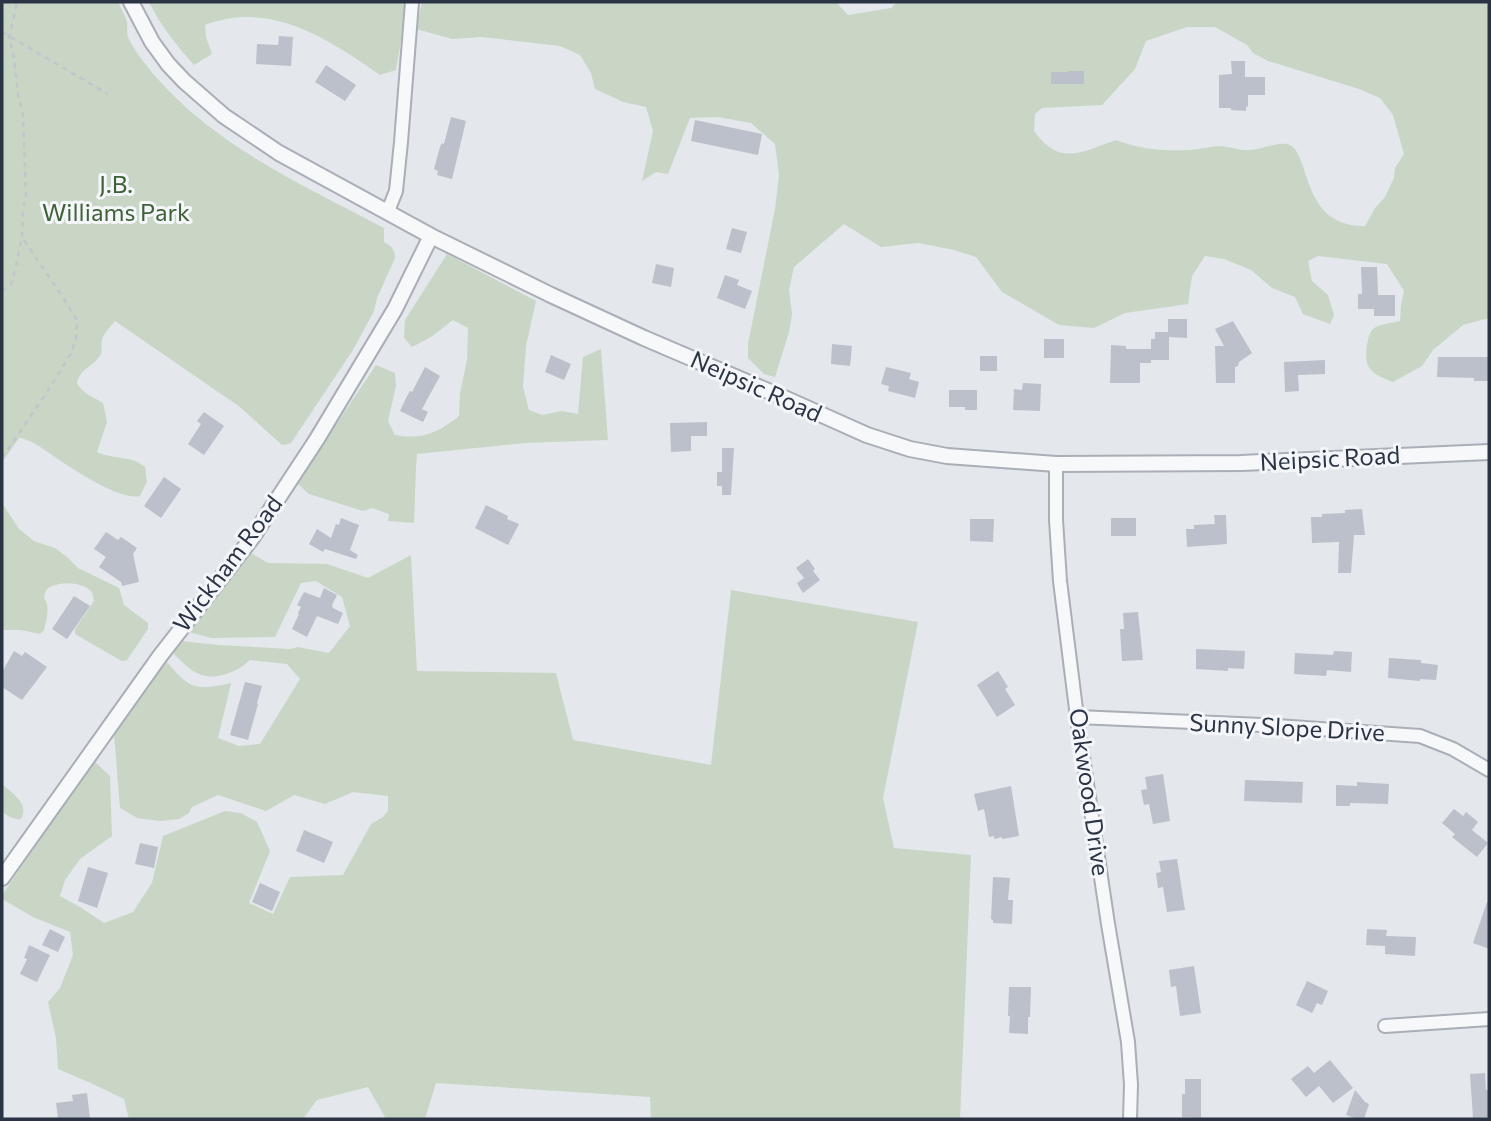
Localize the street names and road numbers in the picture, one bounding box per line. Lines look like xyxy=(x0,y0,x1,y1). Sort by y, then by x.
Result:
street label: Neipsic Road xyxy=(687,344,827,427)
street label: Neipsic Road xyxy=(1259,439,1401,476)
street label: Wickham Road xyxy=(166,489,288,637)
street label: Oakwood Drive xyxy=(1064,706,1117,878)
street label: Sunny Slope Drive xyxy=(1189,707,1386,746)

